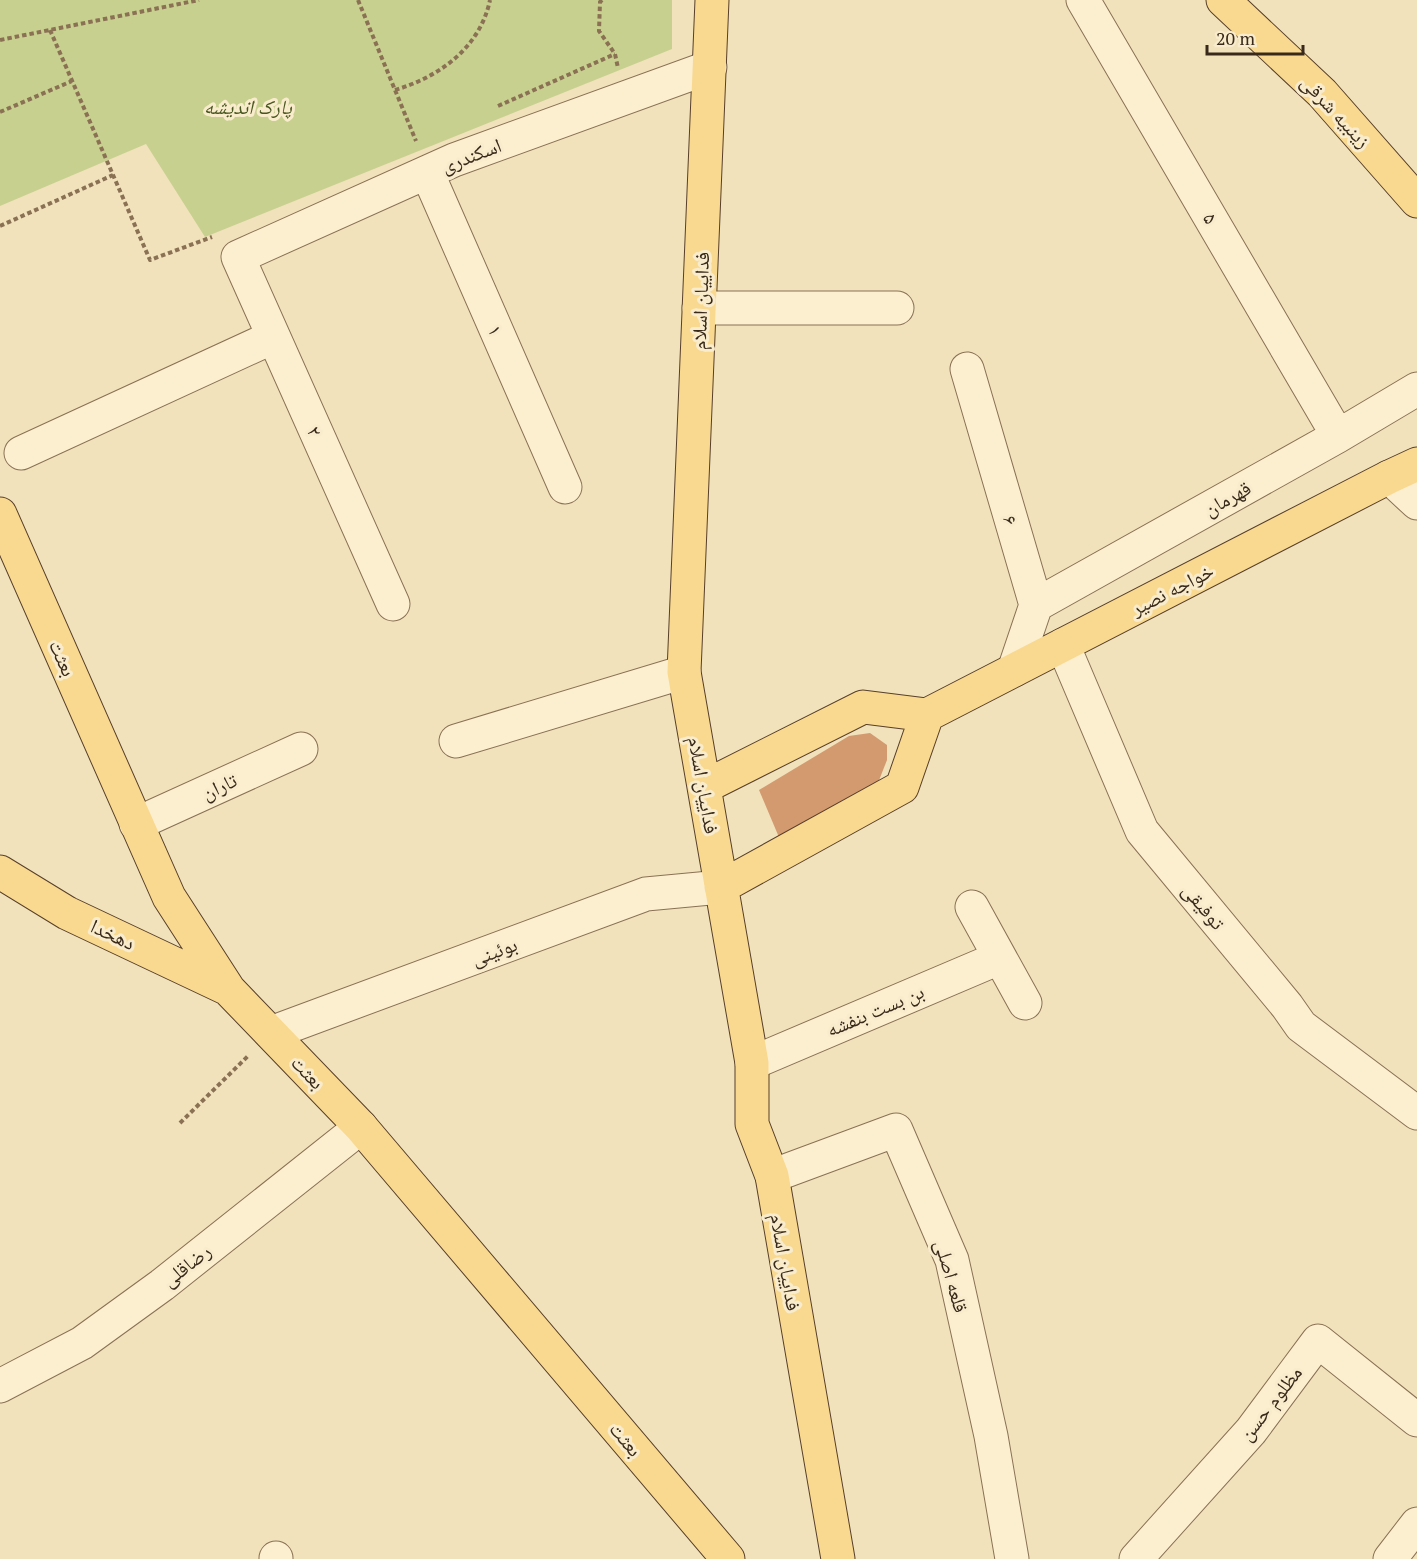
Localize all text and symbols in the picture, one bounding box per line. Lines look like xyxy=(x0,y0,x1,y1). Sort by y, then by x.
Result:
scale bar xyxy=(1207,18,1303,56)
text: 20 m xyxy=(1216,26,1256,50)
street label: زینبیه شرقی xyxy=(1295,69,1377,153)
park label: پارک اندیشه xyxy=(204,93,292,120)
street label: اسکندری xyxy=(437,131,505,179)
street label: ۵ xyxy=(1197,207,1225,229)
street label: فداییان اسلام xyxy=(685,251,716,351)
street label: ۱ xyxy=(482,320,510,340)
street label: ۲ xyxy=(301,421,329,441)
street label: قهرمان xyxy=(1199,474,1255,522)
street label: ۶ xyxy=(997,512,1025,528)
street label: خواجه نصیر xyxy=(1125,556,1218,622)
street label: بعثت xyxy=(43,635,83,681)
street label: فداییان اسلام xyxy=(681,734,726,836)
street label: تاران xyxy=(197,766,241,806)
street label: توفیقی xyxy=(1177,877,1232,935)
street label: دهخدا xyxy=(86,912,140,956)
street label: بوئینی xyxy=(467,930,521,972)
street label: بن بست بنفشه xyxy=(822,977,928,1043)
street label: بعثت xyxy=(285,1049,331,1095)
street label: فداییان اسلام xyxy=(763,1211,808,1313)
street label: قلعه اصلی xyxy=(929,1236,975,1316)
street label: رضاقلی xyxy=(156,1237,216,1293)
street label: مظلوم حسن xyxy=(1232,1360,1309,1447)
street label: بعثت xyxy=(604,1416,648,1462)

